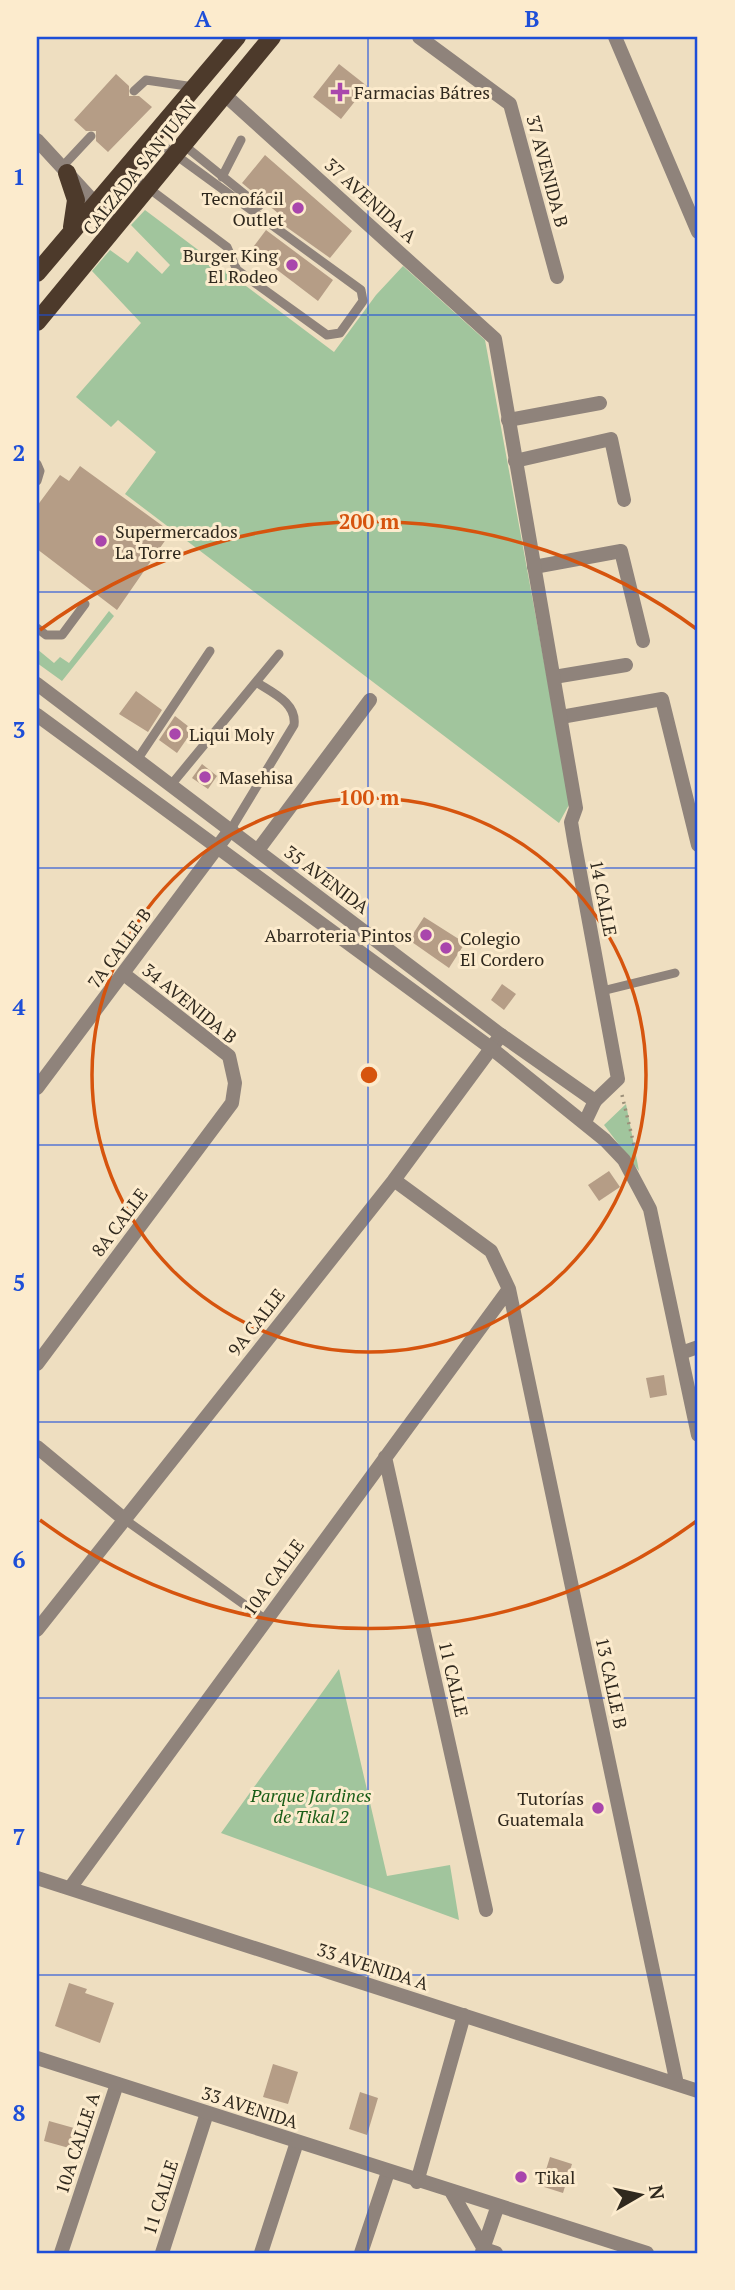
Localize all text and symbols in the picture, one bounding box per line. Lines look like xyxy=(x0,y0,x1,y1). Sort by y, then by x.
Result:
text: A xyxy=(195,3,212,34)
text: B xyxy=(525,3,540,34)
place label: Farmacias Bátres xyxy=(354,80,490,104)
marker: Farmacias Bátres xyxy=(332,84,348,100)
street label: CALZADA SAN JUAN xyxy=(77,94,201,240)
street label: 37 AVENIDA B xyxy=(522,112,574,230)
street label: 37 AVENIDA A xyxy=(320,152,423,248)
text: 1 xyxy=(13,161,26,192)
place label: Tecnofácil Outlet xyxy=(201,186,284,231)
marker: Tecnofácil Outlet xyxy=(290,200,306,216)
place label: Burger King El Rodeo xyxy=(183,243,279,288)
marker: Burger King El Rodeo xyxy=(284,257,300,273)
text: 2 xyxy=(13,437,26,468)
text: 200 m xyxy=(339,507,400,535)
place label: Supermercados La Torre xyxy=(115,519,238,564)
marker: Supermercados La Torre xyxy=(93,533,109,549)
text: 3 xyxy=(13,714,26,745)
place label: Liqui Moly xyxy=(189,722,275,746)
marker: Liqui Moly xyxy=(167,726,183,742)
place label: Masehisa xyxy=(219,765,293,789)
marker: Masehisa xyxy=(197,769,213,785)
text: 100 m xyxy=(339,783,400,811)
street label: 35 AVENIDA xyxy=(280,839,375,919)
street label: 14 CALLE xyxy=(585,858,623,938)
street label: 7A CALLE B xyxy=(82,903,156,993)
place label: Abarroteria Pintos xyxy=(264,923,412,947)
place label: Colegio El Cordero xyxy=(460,926,544,971)
marker: Abarroteria Pintos xyxy=(418,927,434,943)
marker: Colegio El Cordero xyxy=(438,940,454,956)
street label: 34 AVENIDA B xyxy=(138,957,242,1049)
text: 4 xyxy=(13,991,26,1022)
centre of rings xyxy=(357,1063,381,1087)
street label: 8A CALLE xyxy=(85,1183,153,1261)
text: 5 xyxy=(13,1267,26,1298)
street label: 9A CALLE xyxy=(222,1283,290,1361)
street label: 10A CALLE xyxy=(237,1534,309,1620)
text: 6 xyxy=(13,1544,26,1575)
street label: 13 CALLE B xyxy=(591,1635,633,1731)
street label: 11 CALLE xyxy=(434,1639,474,1719)
park label: Parque Jardines de Tikal 2 xyxy=(249,1783,372,1828)
place label: Tutorías Guatemala xyxy=(497,1786,584,1831)
marker: Tutorías Guatemala xyxy=(590,1800,606,1816)
text: 7 xyxy=(13,1821,26,1852)
street label: 33 AVENIDA A xyxy=(314,1937,433,1996)
street label: 33 AVENIDA xyxy=(199,2080,302,2134)
street label: 10A CALLE A xyxy=(49,2088,105,2197)
text: 8 xyxy=(13,2097,26,2128)
street label: 11 CALLE xyxy=(137,2157,183,2237)
north arrow xyxy=(606,2160,676,2230)
place label: Tikal xyxy=(535,2165,575,2189)
marker: Tikal xyxy=(513,2169,529,2185)
text: N xyxy=(644,2183,671,2202)

